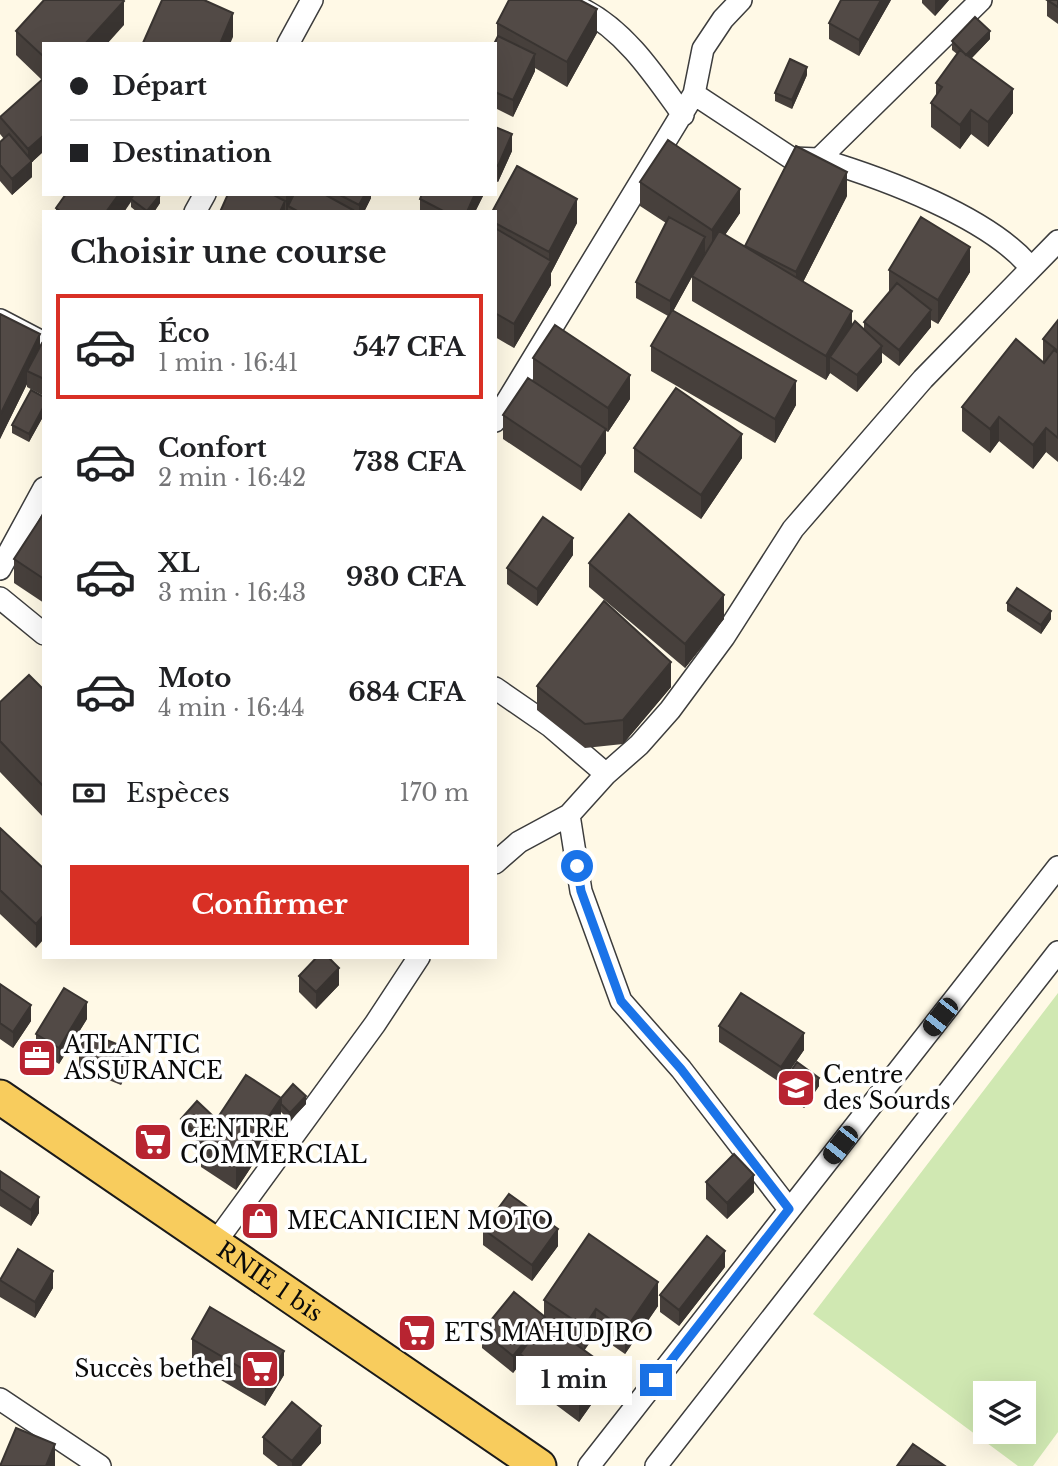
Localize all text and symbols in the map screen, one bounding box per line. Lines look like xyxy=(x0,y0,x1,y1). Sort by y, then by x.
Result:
text: Départ xyxy=(112,70,207,102)
text: Destination xyxy=(112,137,272,169)
text: Choisir une course xyxy=(70,232,387,272)
icon: car xyxy=(74,315,137,378)
text: Éco xyxy=(158,317,210,349)
text: 547 CFA xyxy=(353,331,465,363)
text: 1 min · 16:41 xyxy=(158,349,298,377)
icon: car xyxy=(74,430,137,493)
text: Confort xyxy=(158,432,267,464)
text: 738 CFA xyxy=(353,446,465,478)
text: 2 min · 16:42 xyxy=(158,464,306,492)
icon: car xyxy=(74,545,137,608)
text: XL xyxy=(158,547,200,579)
text: 930 CFA xyxy=(346,561,465,593)
text: 3 min · 16:43 xyxy=(158,579,306,607)
icon: car xyxy=(74,660,137,723)
text: Moto xyxy=(158,662,231,694)
text: 684 CFA xyxy=(348,676,465,708)
text: 4 min · 16:44 xyxy=(158,694,305,722)
icon: cash xyxy=(70,774,108,812)
text: Espèces xyxy=(126,777,230,809)
text: 170 m xyxy=(399,779,469,807)
route start xyxy=(561,850,593,882)
button: Confirmer xyxy=(70,865,469,945)
car xyxy=(919,994,962,1040)
place label: ATLANTIC ASSURANCE xyxy=(63,1031,223,1085)
office icon: ATLANTIC ASSURANCE xyxy=(16,1037,58,1079)
place label: Centre des Sourds xyxy=(823,1061,951,1115)
school or university icon: Centre des Sourds xyxy=(775,1067,817,1109)
place label: CENTRE COMMERCIAL xyxy=(180,1115,367,1169)
supermarket icon: CENTRE COMMERCIAL xyxy=(132,1121,174,1163)
car xyxy=(819,1122,862,1168)
shop icon: MECANICIEN MOTO xyxy=(239,1200,281,1242)
place label: MECANICIEN MOTO xyxy=(287,1207,553,1235)
street label: RNIE 1 bis xyxy=(212,1236,328,1328)
supermarket icon: ETS MAHUDJRO xyxy=(396,1312,438,1354)
place label: ETS MAHUDJRO xyxy=(444,1319,653,1347)
supermarket icon: Succès bethel xyxy=(239,1348,281,1390)
place label: Succès bethel xyxy=(74,1355,233,1383)
callout: 1 min xyxy=(516,1356,632,1404)
route end xyxy=(640,1364,672,1396)
text: 1 min xyxy=(541,1366,607,1394)
map controls xyxy=(973,1381,1036,1444)
button: layers xyxy=(973,1381,1036,1444)

